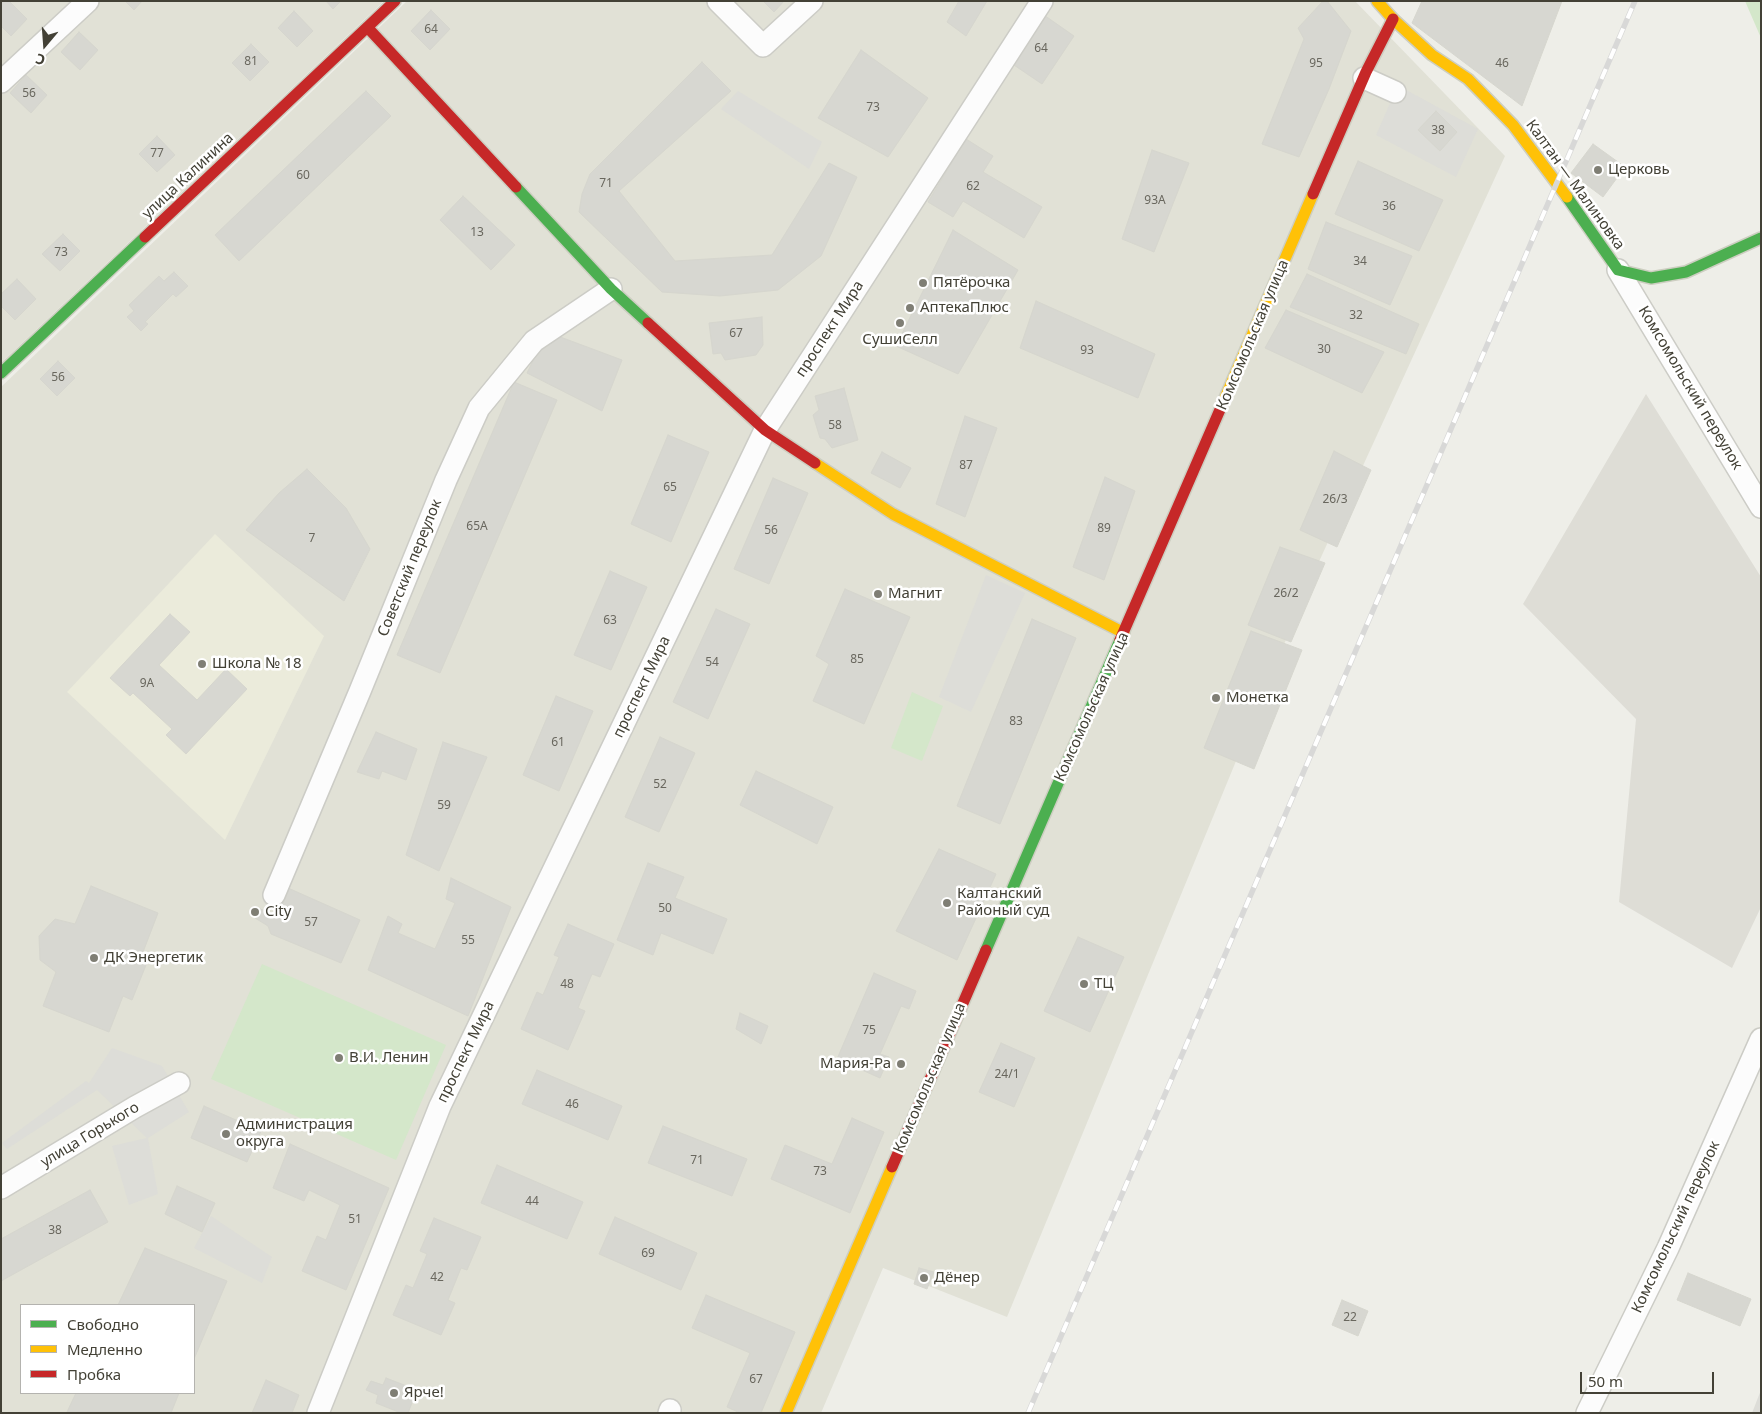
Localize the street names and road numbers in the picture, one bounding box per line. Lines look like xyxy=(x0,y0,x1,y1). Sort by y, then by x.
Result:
street label: Калтан — Малиновка xyxy=(1522,116,1628,254)
street label: улица Калинина xyxy=(139,129,237,223)
street label: Комсомольская улица xyxy=(1213,257,1293,413)
street label: проспект Мира xyxy=(792,278,868,380)
street label: Комсомольский переулок xyxy=(1634,303,1746,473)
street label: Советский переулок xyxy=(374,497,446,639)
street label: Комсомольская улица xyxy=(1051,630,1133,784)
street label: проспект Мира xyxy=(610,633,674,741)
street label: проспект Мира xyxy=(434,998,498,1106)
street label: Комсомольская улица xyxy=(890,1000,970,1156)
street label: улица Горького xyxy=(38,1099,142,1171)
street label: Комсомольский переулок xyxy=(1628,1138,1724,1316)

